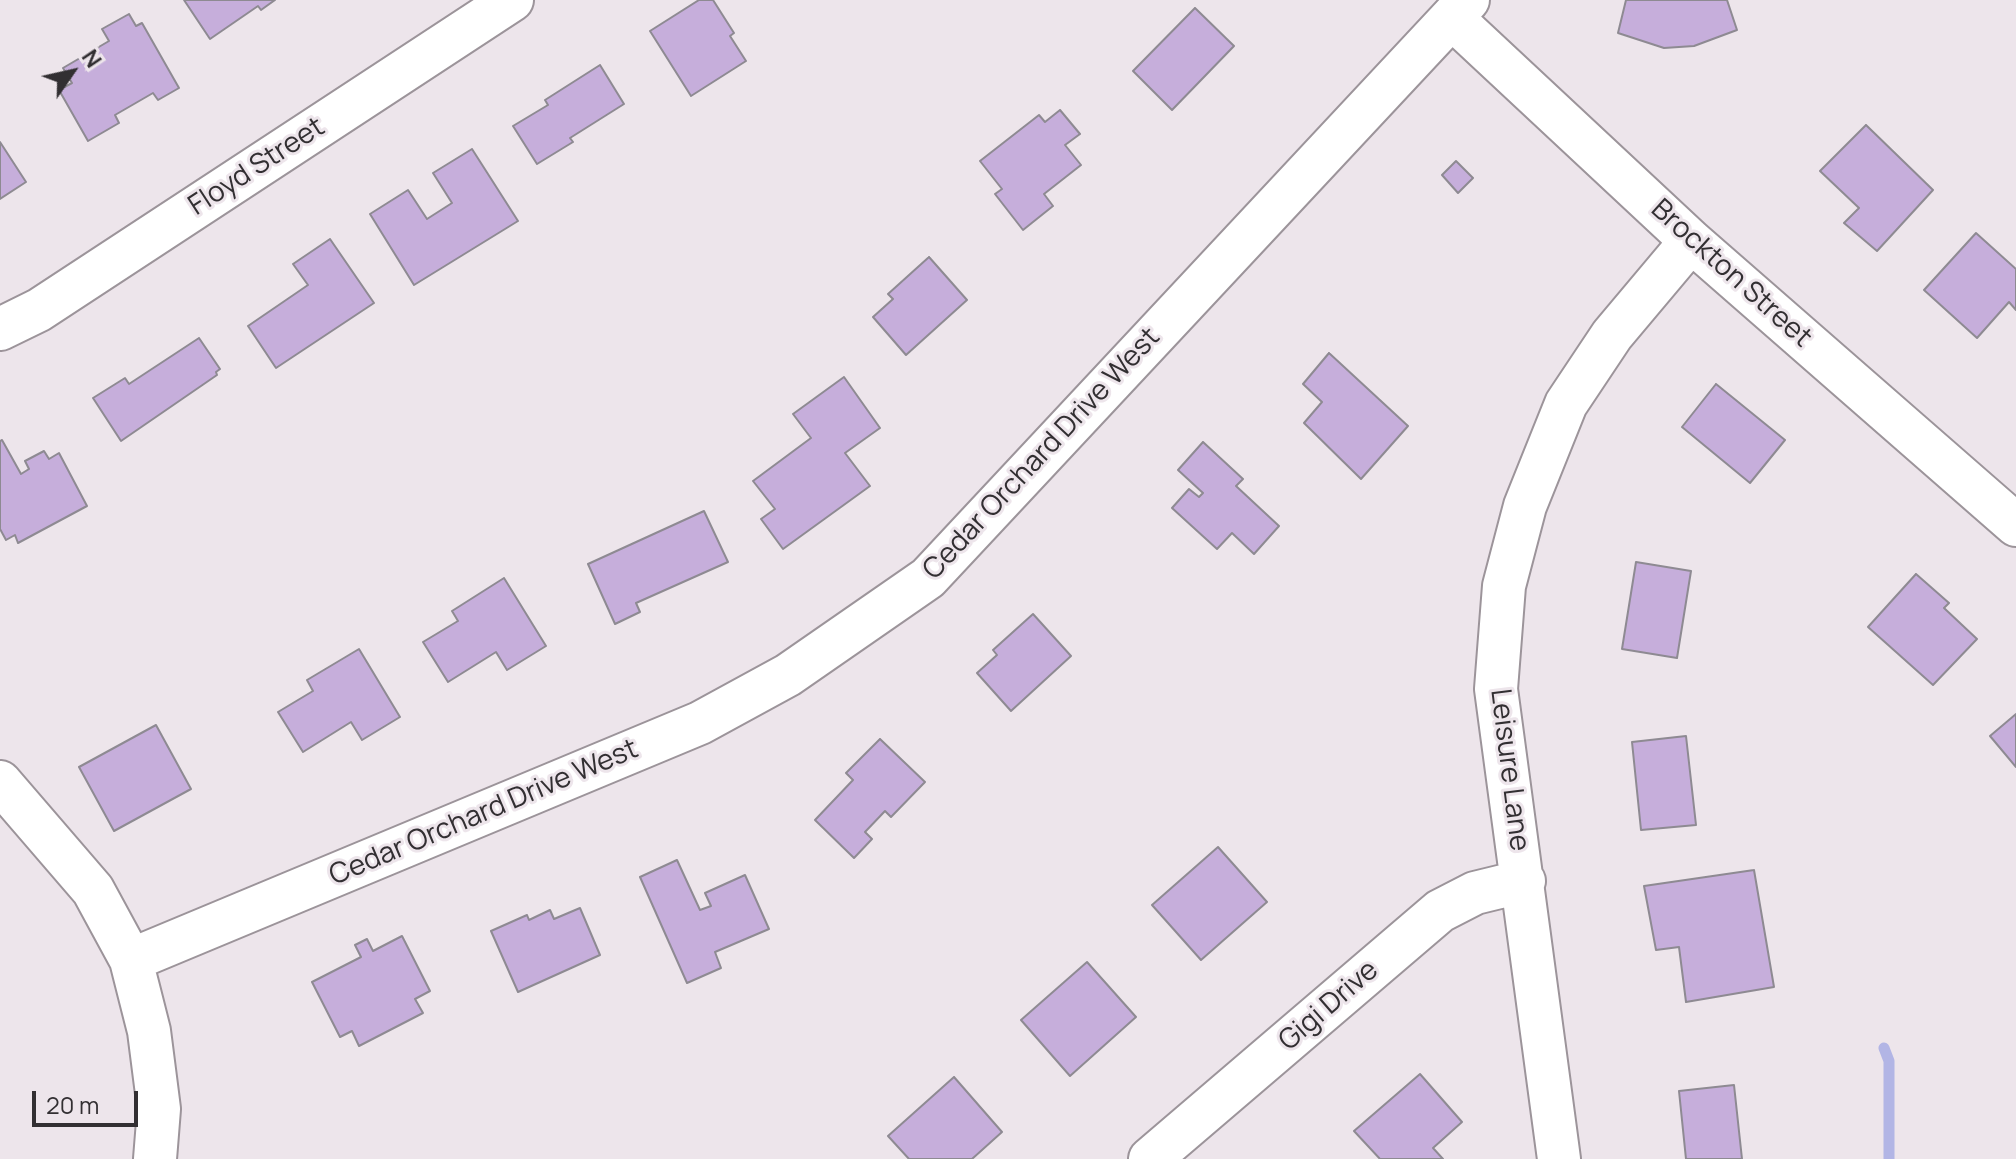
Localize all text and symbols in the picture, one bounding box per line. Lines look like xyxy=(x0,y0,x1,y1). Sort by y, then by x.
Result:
north arrow xyxy=(32,32,112,112)
text: N xyxy=(75,44,109,74)
street label: Floyd Street xyxy=(183,111,331,223)
street label: Brockton Street xyxy=(1644,193,1818,355)
street label: Cedar Orchard Drive West xyxy=(917,321,1167,587)
street label: Leisure Lane xyxy=(1482,687,1536,853)
street label: Cedar Orchard Drive West xyxy=(325,733,643,893)
street label: Gigi Drive xyxy=(1273,954,1385,1058)
scale bar xyxy=(36,1075,142,1125)
text: 20 m xyxy=(46,1088,99,1121)

